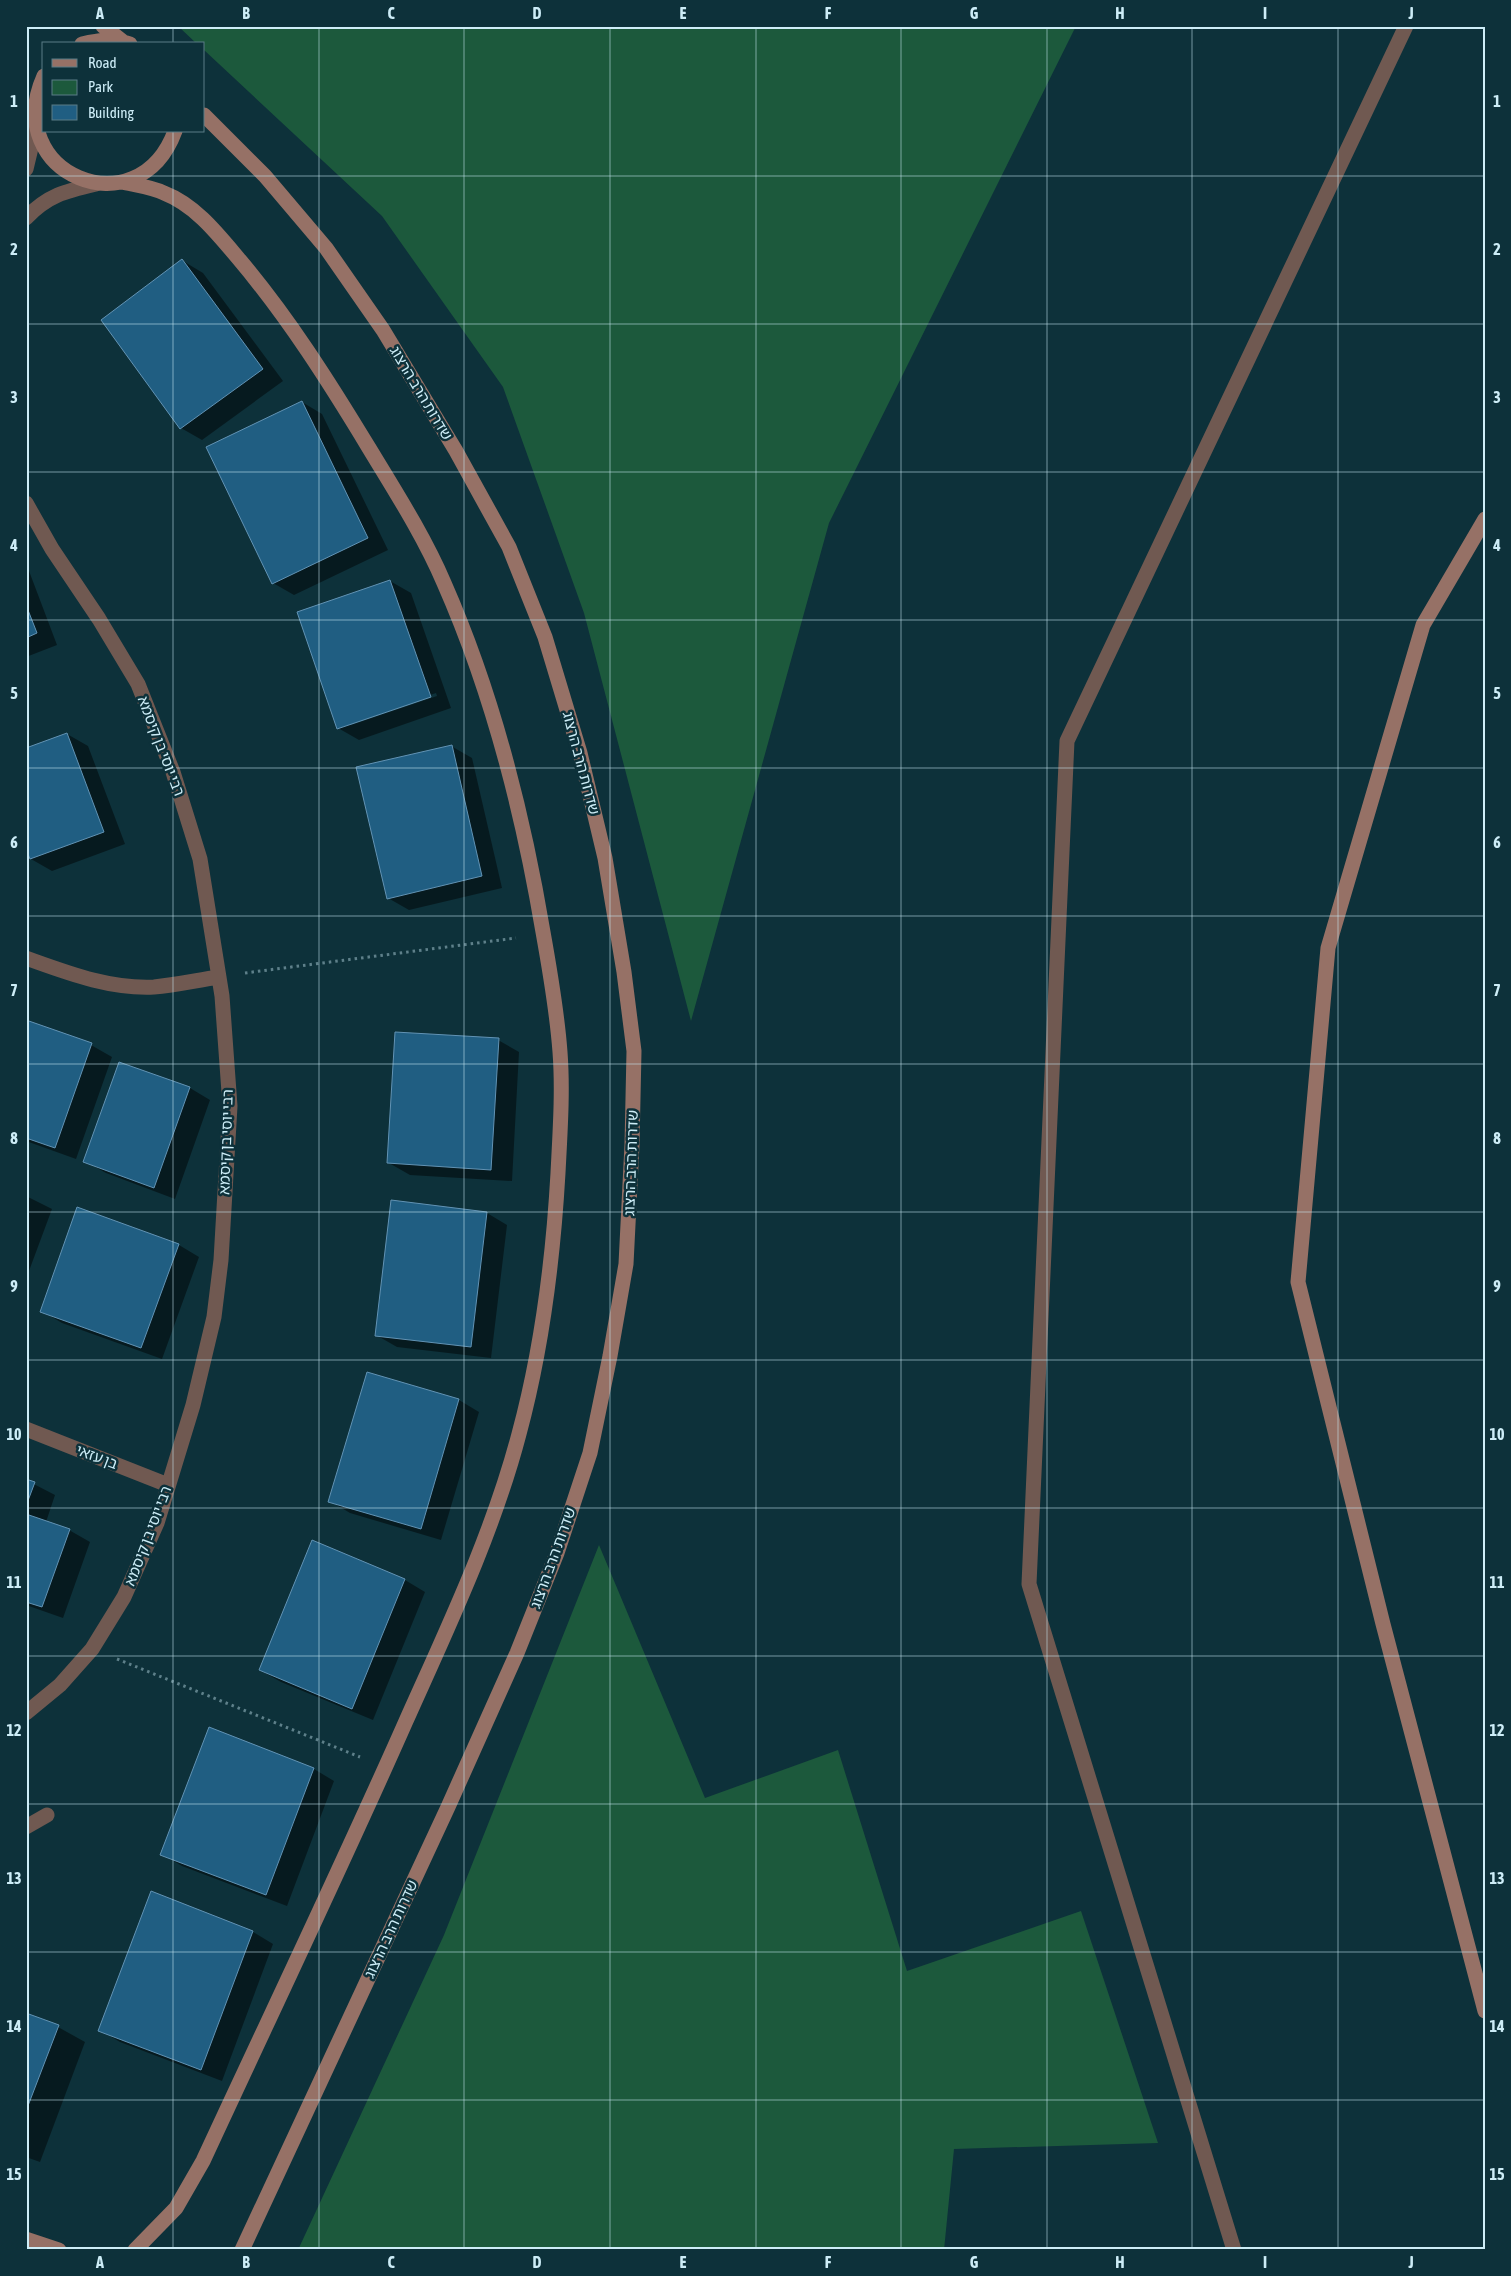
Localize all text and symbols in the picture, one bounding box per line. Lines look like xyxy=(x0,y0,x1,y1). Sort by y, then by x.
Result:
text: A xyxy=(95,4,104,22)
text: B xyxy=(242,4,250,22)
text: C xyxy=(387,4,395,22)
text: D xyxy=(533,4,542,22)
text: E xyxy=(680,4,687,22)
text: F xyxy=(825,4,832,22)
text: G xyxy=(970,4,979,22)
text: H xyxy=(1115,4,1125,22)
text: I xyxy=(1263,4,1267,22)
text: J xyxy=(1407,4,1414,22)
legend xyxy=(42,42,205,132)
text: Road xyxy=(88,54,117,71)
text: Park xyxy=(88,78,113,95)
text: 1 xyxy=(10,92,18,110)
text: 1 xyxy=(1493,92,1501,110)
text: Building xyxy=(88,104,134,121)
text: 2 xyxy=(10,240,18,258)
text: 2 xyxy=(1493,240,1501,258)
street label: שדרות הרב הרצוג xyxy=(387,343,456,443)
text: 3 xyxy=(10,388,18,406)
text: 3 xyxy=(1493,388,1501,406)
text: 4 xyxy=(9,536,18,554)
text: 4 xyxy=(1492,536,1501,554)
text: 5 xyxy=(10,684,18,702)
text: 5 xyxy=(1493,684,1501,702)
street label: רבי יוסי בן קיסמא xyxy=(135,693,188,798)
street label: שדרות הרב הרצוג xyxy=(560,709,603,816)
text: 6 xyxy=(10,833,18,851)
text: 6 xyxy=(1493,833,1501,851)
text: 7 xyxy=(10,981,18,999)
text: 7 xyxy=(1493,981,1501,999)
street label: רבי יוסי בן קיסמא xyxy=(215,1089,236,1195)
street label: שדרות הרב הרצוג xyxy=(620,1110,641,1216)
text: 8 xyxy=(10,1129,18,1147)
text: 8 xyxy=(1493,1129,1501,1147)
text: 9 xyxy=(10,1277,18,1295)
text: 9 xyxy=(1493,1277,1501,1295)
text: 10 xyxy=(6,1425,22,1443)
text: 10 xyxy=(1489,1425,1505,1443)
street label: בן עזאי xyxy=(74,1441,121,1472)
street label: רבי יוסי בן קיסמא xyxy=(121,1483,174,1588)
street label: שדרות הרב הרצוג xyxy=(526,1505,579,1611)
text: 11 xyxy=(6,1573,22,1591)
text: 11 xyxy=(1489,1573,1505,1591)
text: 12 xyxy=(6,1721,22,1739)
text: 12 xyxy=(1489,1721,1505,1739)
text: 13 xyxy=(6,1869,22,1887)
text: 13 xyxy=(1489,1869,1505,1887)
street label: שדרות הרב הרצוג xyxy=(360,1877,421,1981)
text: 14 xyxy=(6,2017,22,2035)
text: 14 xyxy=(1489,2017,1505,2035)
text: 15 xyxy=(6,2165,22,2183)
text: 15 xyxy=(1489,2165,1505,2183)
text: A xyxy=(95,2253,104,2271)
text: B xyxy=(242,2253,250,2271)
text: C xyxy=(387,2253,395,2271)
text: D xyxy=(533,2253,542,2271)
text: E xyxy=(680,2253,687,2271)
text: F xyxy=(825,2253,832,2271)
text: G xyxy=(970,2253,979,2271)
text: H xyxy=(1115,2253,1125,2271)
text: I xyxy=(1263,2253,1267,2271)
text: J xyxy=(1407,2253,1414,2271)

